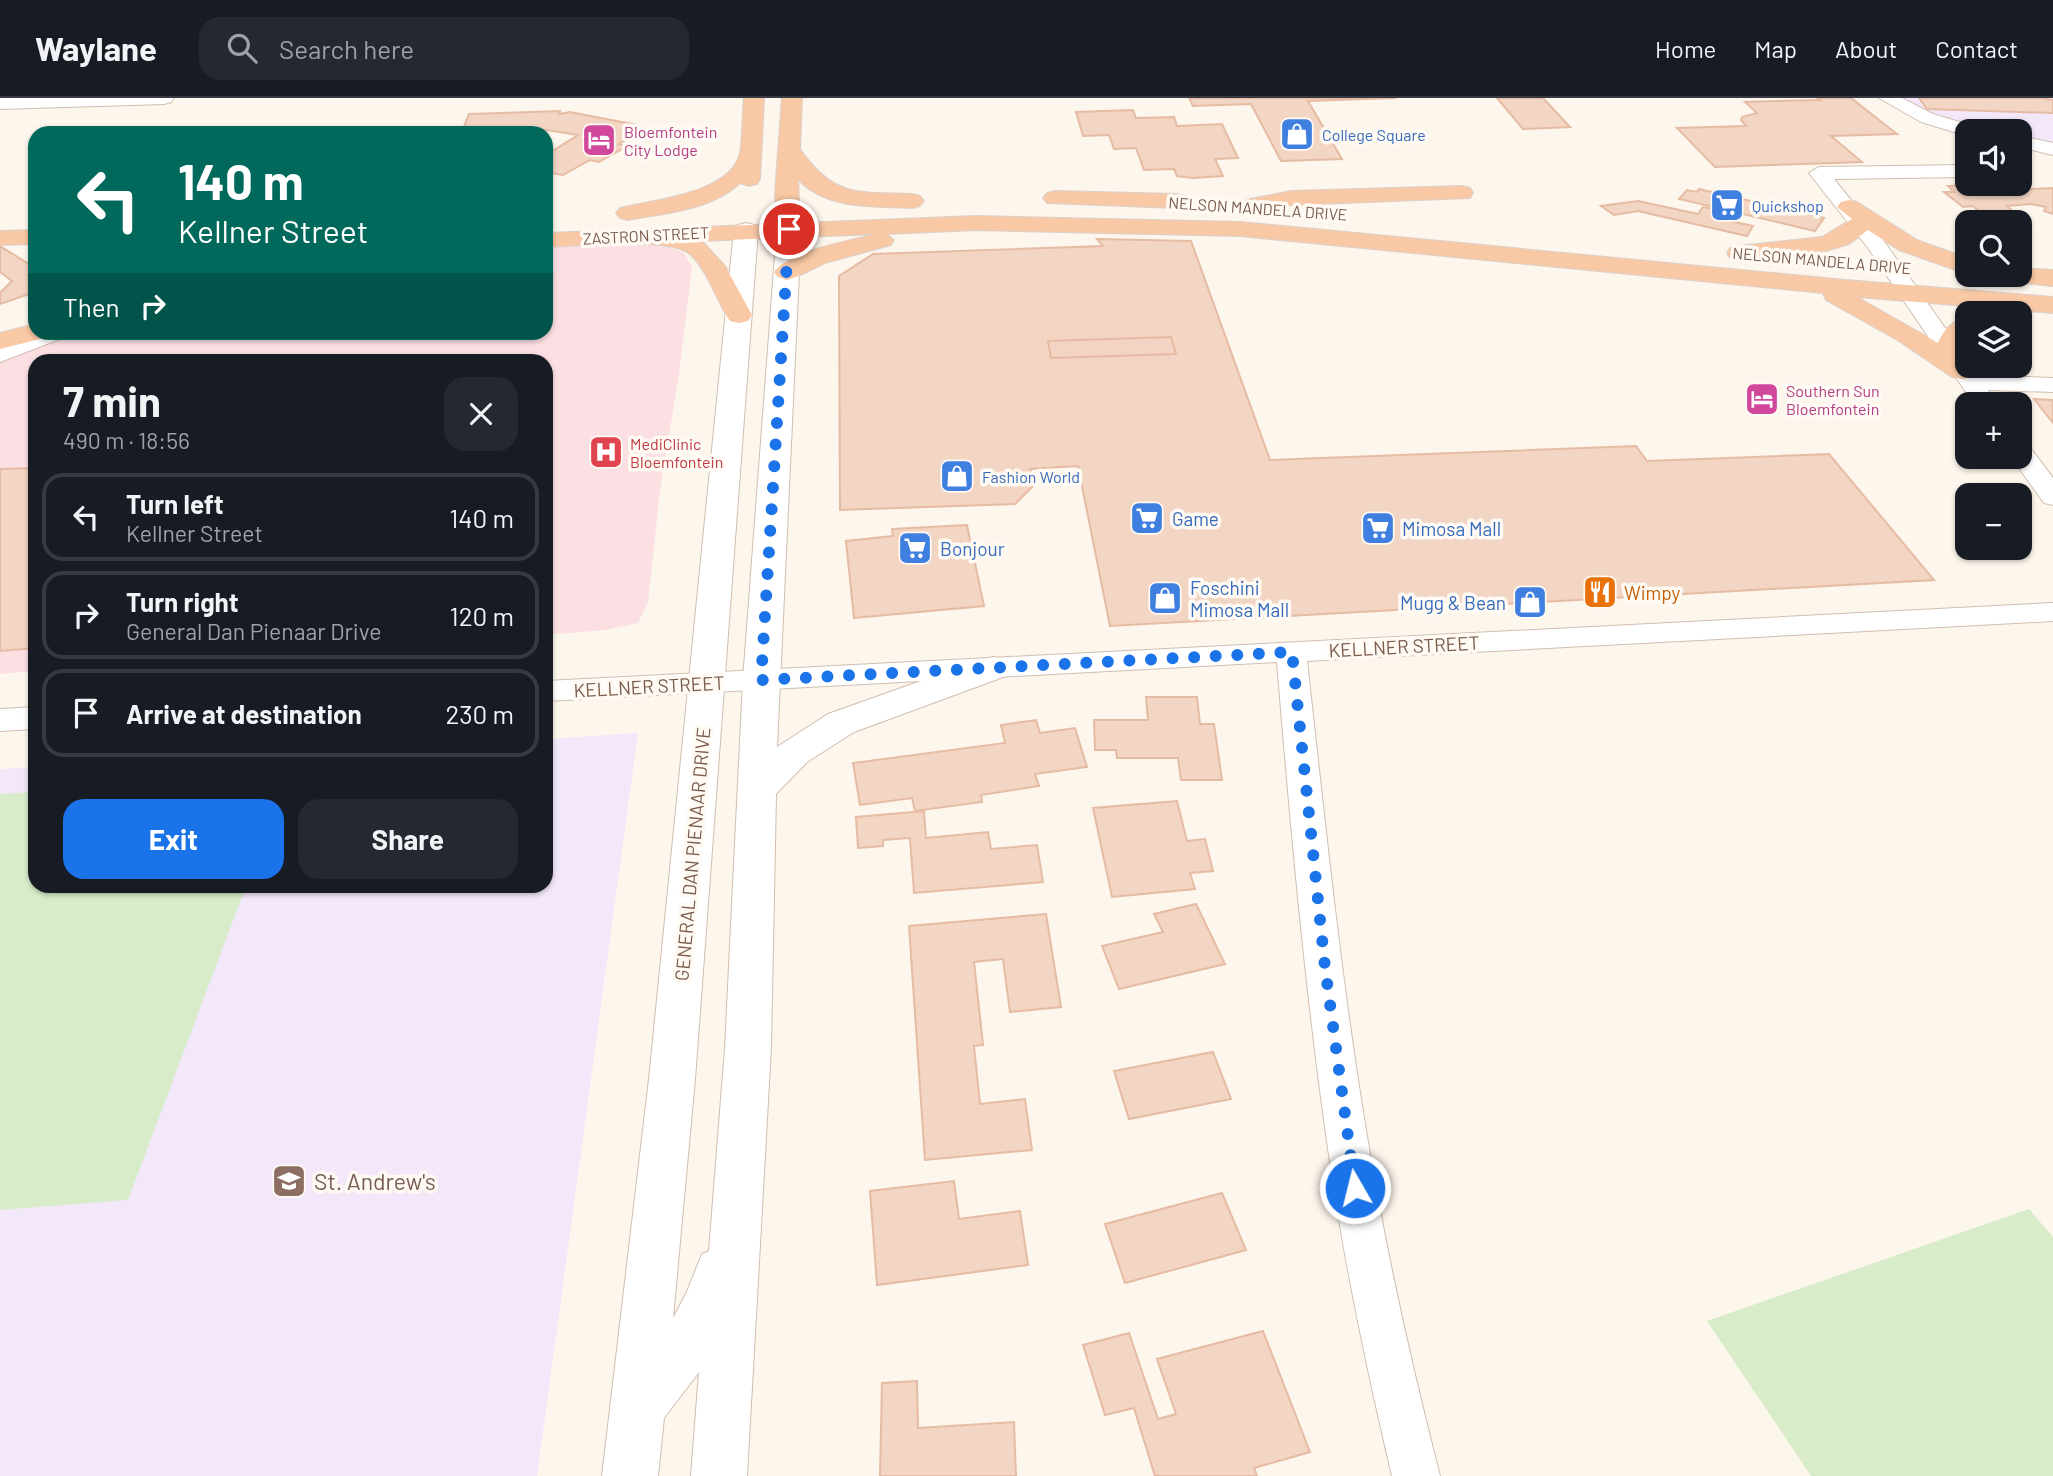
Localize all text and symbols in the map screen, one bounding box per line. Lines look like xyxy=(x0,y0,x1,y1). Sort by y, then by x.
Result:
search box xyxy=(199,17,689,80)
text: Waylane xyxy=(35,28,157,68)
icon: search xyxy=(223,29,261,67)
text: Search here xyxy=(279,33,414,64)
text: Home xyxy=(1655,34,1716,63)
text: Map xyxy=(1754,34,1797,63)
text: About xyxy=(1835,34,1897,63)
text: Contact xyxy=(1935,34,2018,63)
shop icon: College Square xyxy=(1278,115,1316,153)
map controls xyxy=(1955,119,2032,560)
button: sound xyxy=(1955,119,2032,196)
hotel icon: Bloemfontein City Lodge xyxy=(580,121,618,159)
place label: Bloemfontein City Lodge xyxy=(624,122,717,159)
place label: College Square xyxy=(1322,125,1426,144)
text: 140 m xyxy=(178,151,304,210)
icon: left xyxy=(63,154,154,245)
supermarket icon: Quickshop xyxy=(1708,186,1746,224)
street label: NELSON MANDELA DRIVE xyxy=(1168,192,1348,224)
place label: Quickshop xyxy=(1752,196,1824,215)
pin xyxy=(759,199,819,259)
icon: arrive xyxy=(770,210,808,248)
button: search xyxy=(1955,210,2032,287)
text: Kellner Street xyxy=(178,211,368,249)
street label: ZASTRON STREET xyxy=(583,222,709,248)
street label: NELSON MANDELA DRIVE xyxy=(1732,243,1912,277)
icon: right xyxy=(134,287,172,325)
text: Then xyxy=(63,291,120,322)
button: layers xyxy=(1955,301,2032,378)
text: 7 min xyxy=(63,375,161,425)
button: close xyxy=(444,377,518,451)
hotel icon: Southern Sun Bloemfontein xyxy=(1743,380,1781,418)
place label: Southern Sun Bloemfontein xyxy=(1786,381,1880,418)
button: + xyxy=(1955,392,2032,469)
text: 490 m · 18:56 xyxy=(63,426,190,454)
hospital icon: MediClinic Bloemfontein xyxy=(587,433,625,471)
place label: MediClinic Bloemfontein xyxy=(630,434,723,471)
shop icon: Fashion World xyxy=(938,457,976,495)
place label: Fashion World xyxy=(982,467,1080,486)
button: − xyxy=(1955,483,2032,560)
text: Turn left xyxy=(126,488,224,519)
icon: left xyxy=(67,498,105,536)
supermarket icon: Game xyxy=(1128,499,1166,537)
text: 140 m xyxy=(449,502,514,533)
place label: Game xyxy=(1172,507,1219,530)
supermarket icon: Mimosa Mall xyxy=(1359,509,1397,547)
place label: Mimosa Mall xyxy=(1402,517,1501,540)
text: Kellner Street xyxy=(126,519,263,547)
supermarket icon: Bonjour xyxy=(896,529,934,567)
place label: Bonjour xyxy=(940,537,1005,560)
restaurant icon: Wimpy xyxy=(1581,573,1619,611)
place label: Foschini Mimosa Mall xyxy=(1190,576,1289,621)
shop icon: Foschini Mimosa Mall xyxy=(1146,579,1184,617)
place label: Wimpy xyxy=(1624,581,1681,604)
shop icon: Mugg & Bean xyxy=(1511,583,1549,621)
text: Turn right xyxy=(126,586,239,617)
place label: Mugg & Bean xyxy=(1400,591,1506,614)
icon: right xyxy=(67,596,105,634)
text: 120 m xyxy=(450,600,514,631)
text: General Dan Pienaar Drive xyxy=(126,617,381,645)
street label: KELLNER STREET xyxy=(1328,631,1480,661)
street label: KELLNER STREET xyxy=(573,671,725,701)
icon: arrive xyxy=(67,694,105,732)
text: Arrive at destination xyxy=(126,698,362,729)
text: 230 m xyxy=(445,698,514,729)
street label: GENERAL DAN PIENAAR DRIVE xyxy=(669,726,715,982)
button: Exit xyxy=(63,799,284,879)
button: Share xyxy=(298,799,518,879)
position arrow xyxy=(1318,1151,1392,1225)
school or university icon: St. Andrew's xyxy=(270,1162,308,1200)
place label: St. Andrew's xyxy=(314,1167,436,1195)

